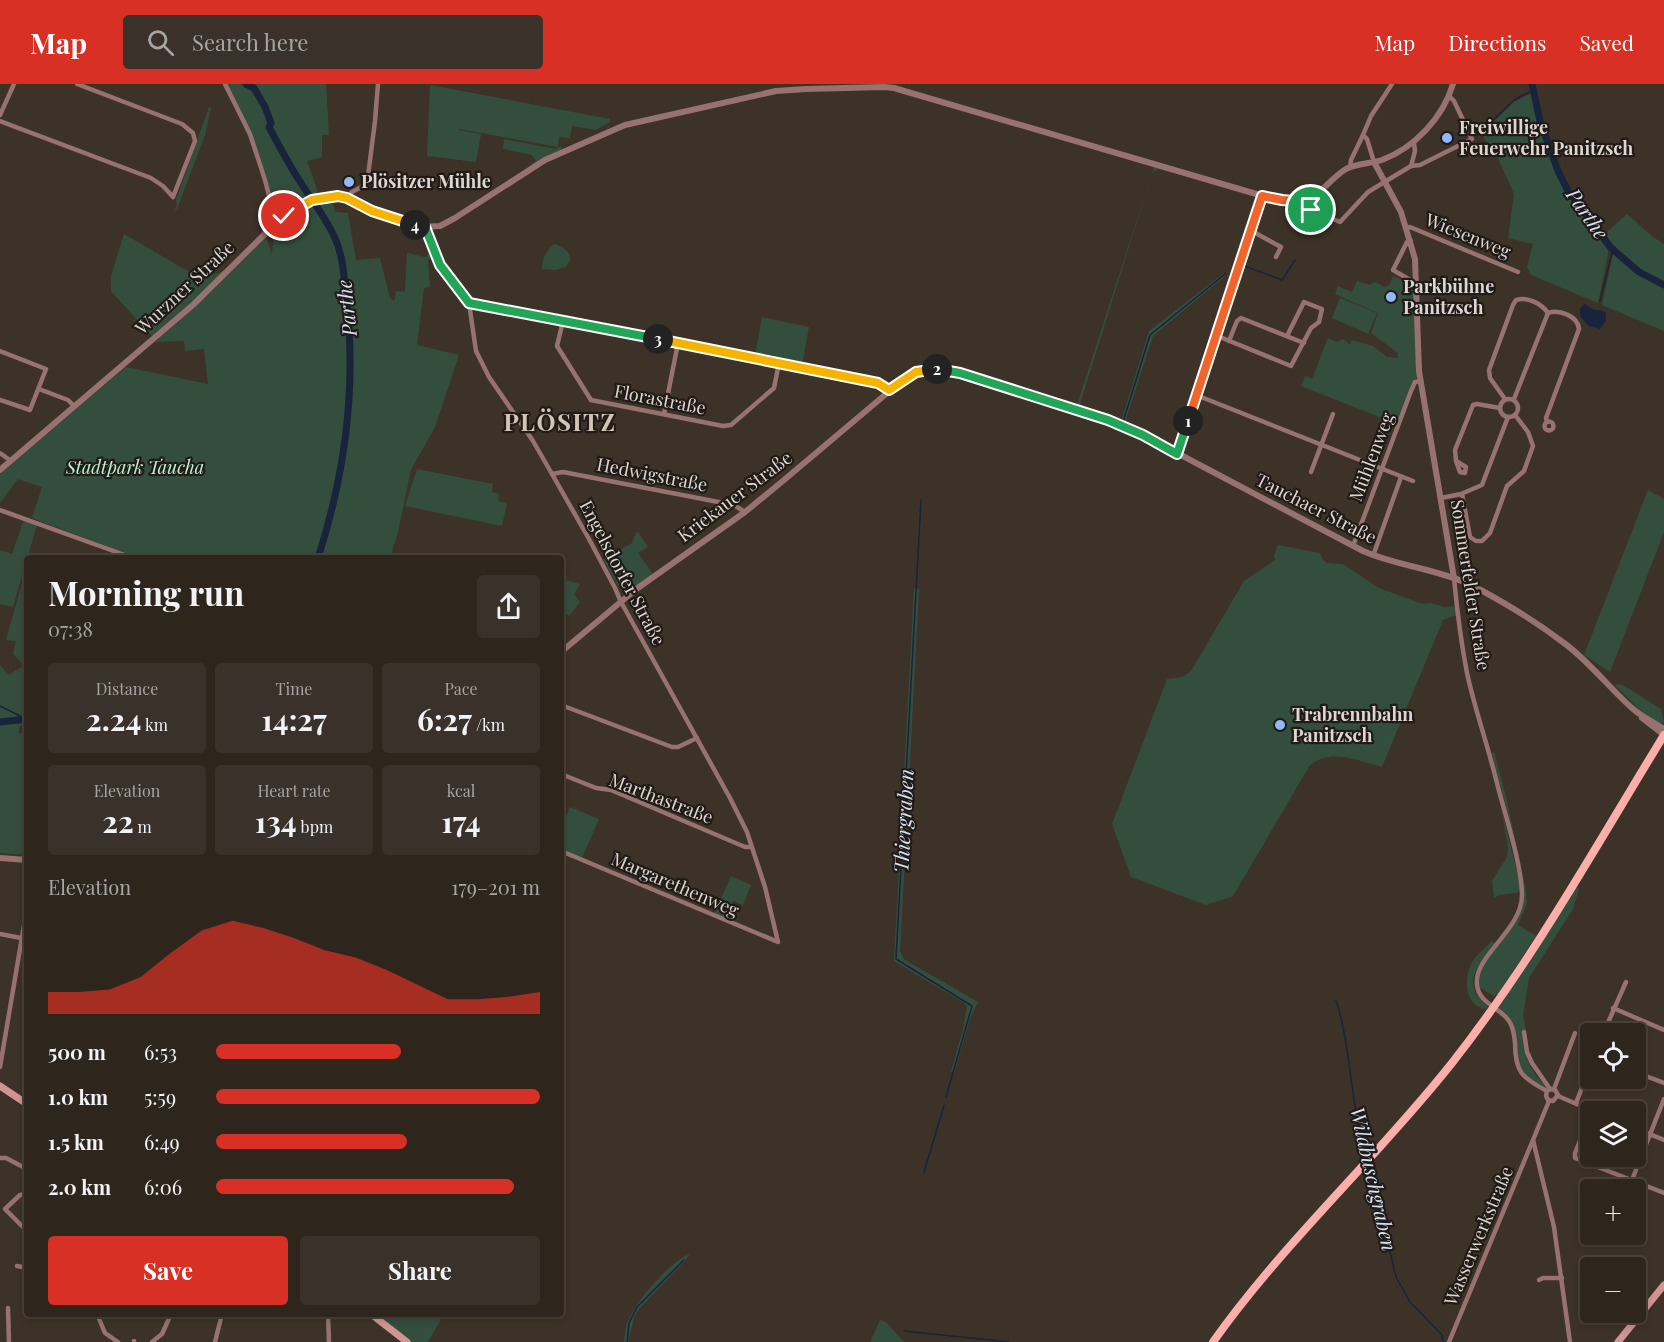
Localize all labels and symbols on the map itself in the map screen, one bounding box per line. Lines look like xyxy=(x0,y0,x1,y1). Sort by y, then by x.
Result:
place label: Freiwillige Feuerwehr Panitzsch xyxy=(1459,115,1633,160)
marker: Freiwillige Feuerwehr Panitzsch xyxy=(1440,131,1454,145)
place label: Plösitzer Mühle xyxy=(361,169,491,193)
marker: Plösitzer Mühle xyxy=(342,175,356,189)
water label: Parthe xyxy=(1560,181,1616,244)
pin xyxy=(1285,184,1336,235)
pin xyxy=(258,190,309,241)
street label: Wiesenweg xyxy=(1421,207,1515,263)
pin: 4 xyxy=(400,210,430,240)
street label: Wurzner Straße xyxy=(129,235,239,340)
place label: Parkbühne Panitzsch xyxy=(1403,274,1494,319)
water label: Parthe xyxy=(329,278,362,339)
marker: Parkbühne Panitzsch xyxy=(1384,290,1398,304)
pin: 3 xyxy=(643,324,673,354)
pin: 2 xyxy=(922,354,952,384)
street label: Florastraße xyxy=(612,378,708,420)
district label: PLÖSITZ xyxy=(504,405,617,437)
pin: 1 xyxy=(1173,406,1203,436)
street label: Mühlenweg xyxy=(1343,408,1399,505)
street label: Kriekauer Straße xyxy=(672,445,796,547)
street label: Hedwigstraße xyxy=(595,452,710,497)
park label: Stadtpark Taucha xyxy=(65,455,204,479)
street label: Tauchaer Straße xyxy=(1252,467,1381,549)
street label: Engelsdorfer Straße xyxy=(574,496,671,649)
street label: Sommerfelder Straße xyxy=(1446,498,1496,672)
place label: Trabrennbahn Panitzsch xyxy=(1292,702,1413,747)
marker: Trabrennbahn Panitzsch xyxy=(1273,718,1287,732)
street label: Marthastraße xyxy=(606,767,717,829)
water label: Thiergraben xyxy=(886,768,919,874)
street label: Margarethenweg xyxy=(608,846,743,922)
water label: Wildbuschgraben xyxy=(1345,1104,1404,1253)
street label: Wasserwerkstraße xyxy=(1438,1162,1518,1310)

